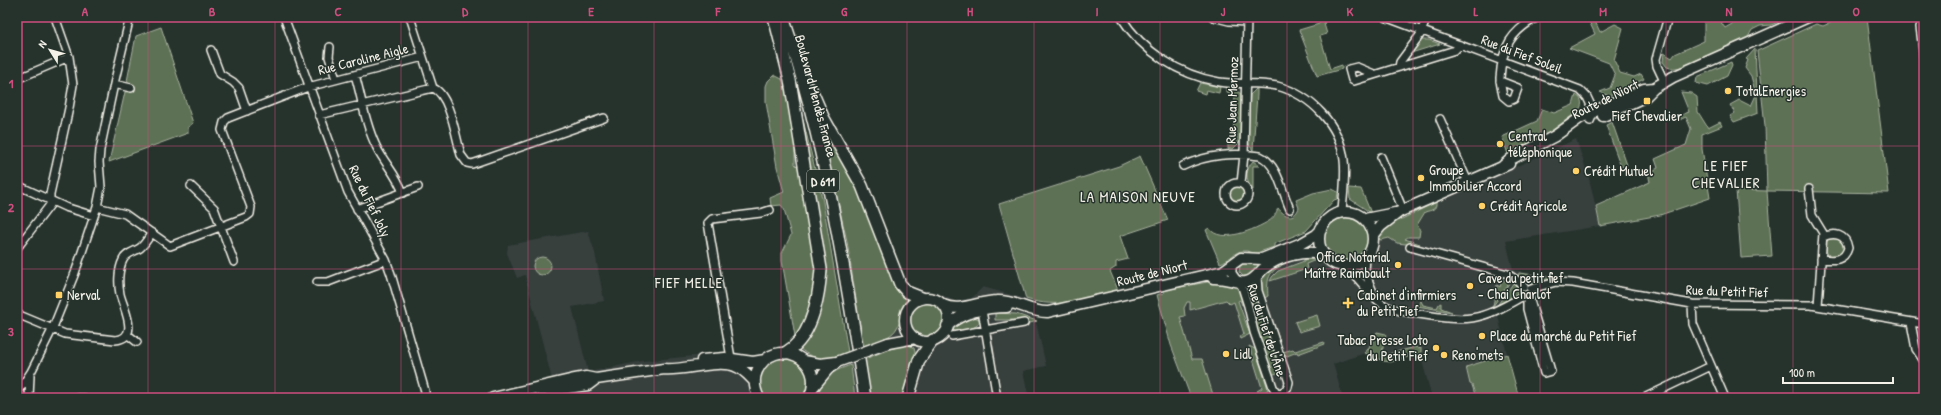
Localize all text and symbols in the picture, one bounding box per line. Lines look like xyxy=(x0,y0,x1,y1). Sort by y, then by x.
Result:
text: A xyxy=(82,2,89,20)
text: B xyxy=(209,2,216,20)
text: C xyxy=(334,2,342,20)
text: D xyxy=(462,2,469,20)
text: E xyxy=(588,2,594,20)
text: F xyxy=(715,2,722,20)
text: G xyxy=(841,2,848,20)
text: H xyxy=(967,2,973,20)
text: I xyxy=(1095,2,1099,20)
text: J xyxy=(1221,2,1226,20)
text: K xyxy=(1347,2,1354,20)
text: L xyxy=(1474,2,1479,20)
text: M xyxy=(1599,2,1607,20)
text: N xyxy=(1726,2,1733,20)
text: O xyxy=(1852,2,1860,20)
street label: Rue du Fief Soleil xyxy=(1479,29,1566,78)
north arrow xyxy=(30,30,70,70)
street label: Boulevard Mendès France xyxy=(791,32,842,160)
text: N xyxy=(35,37,49,51)
street label: Rue Caroline Aigle xyxy=(316,38,411,80)
street label: Rue Jean Mermoz xyxy=(1220,56,1243,144)
text: 1 xyxy=(9,74,14,92)
street label: Route de Niort xyxy=(1568,74,1641,123)
place label: TotalEnergies xyxy=(1736,81,1806,101)
marker: TotalEnergies xyxy=(1723,86,1733,96)
marker: Fief Chevalier xyxy=(1642,96,1652,106)
place label: Fief Chevalier xyxy=(1611,106,1683,125)
place label: Central téléphonique xyxy=(1508,126,1573,162)
marker: Central téléphonique xyxy=(1495,139,1505,149)
district label: LE FIEF CHEVALIER xyxy=(1691,155,1761,193)
place label: Groupe Immobilier Accord xyxy=(1429,160,1522,195)
place label: Crédit Mutuel xyxy=(1584,161,1653,180)
street label: Rue du Fief Joly xyxy=(344,162,396,240)
marker: Crédit Mutuel xyxy=(1571,166,1581,176)
road number: D 611 xyxy=(807,170,839,192)
marker: Groupe Immobilier Accord xyxy=(1416,173,1426,183)
district label: LA MAISON NEUVE xyxy=(1080,186,1196,207)
place label: Crédit Agricole xyxy=(1490,196,1568,216)
text: 2 xyxy=(8,198,15,216)
marker: Crédit Agricole xyxy=(1477,201,1487,211)
place label: Office Notarial Maître Raimbault xyxy=(1304,247,1390,282)
street label: Route de Niort xyxy=(1115,255,1189,290)
marker: Office Notarial Maître Raimbault xyxy=(1393,260,1403,270)
place label: Cave du petit fief - Chai Charlot xyxy=(1478,268,1564,303)
district label: FIEF MELLE xyxy=(654,272,723,293)
street label: Rue du Petit Fief xyxy=(1686,280,1768,301)
street label: Rue du Fief de l'Âne xyxy=(1244,281,1292,379)
marker: Cave du petit fief - Chai Charlot xyxy=(1465,281,1475,291)
place label: Nerval xyxy=(67,285,100,304)
place label: Cabinet d'infirmiers du Petit Fief xyxy=(1357,285,1456,320)
marker: Nerval xyxy=(54,290,64,300)
marker: Cabinet d'infirmiers du Petit Fief xyxy=(1342,297,1354,309)
text: 3 xyxy=(8,322,14,340)
place label: Place du marché du Petit Fief xyxy=(1490,326,1637,345)
place label: Tabac Presse Loto du Petit Fief xyxy=(1337,330,1428,365)
marker: Place du marché du Petit Fief xyxy=(1477,331,1487,341)
marker: Tabac Presse Loto du Petit Fief xyxy=(1431,343,1441,353)
place label: Lidl xyxy=(1234,344,1252,363)
place label: Reno'mets xyxy=(1452,345,1504,364)
marker: Lidl xyxy=(1221,349,1231,359)
marker: Reno'mets xyxy=(1439,350,1449,360)
scale bar xyxy=(1783,359,1893,385)
text: 100 m xyxy=(1789,364,1815,381)

